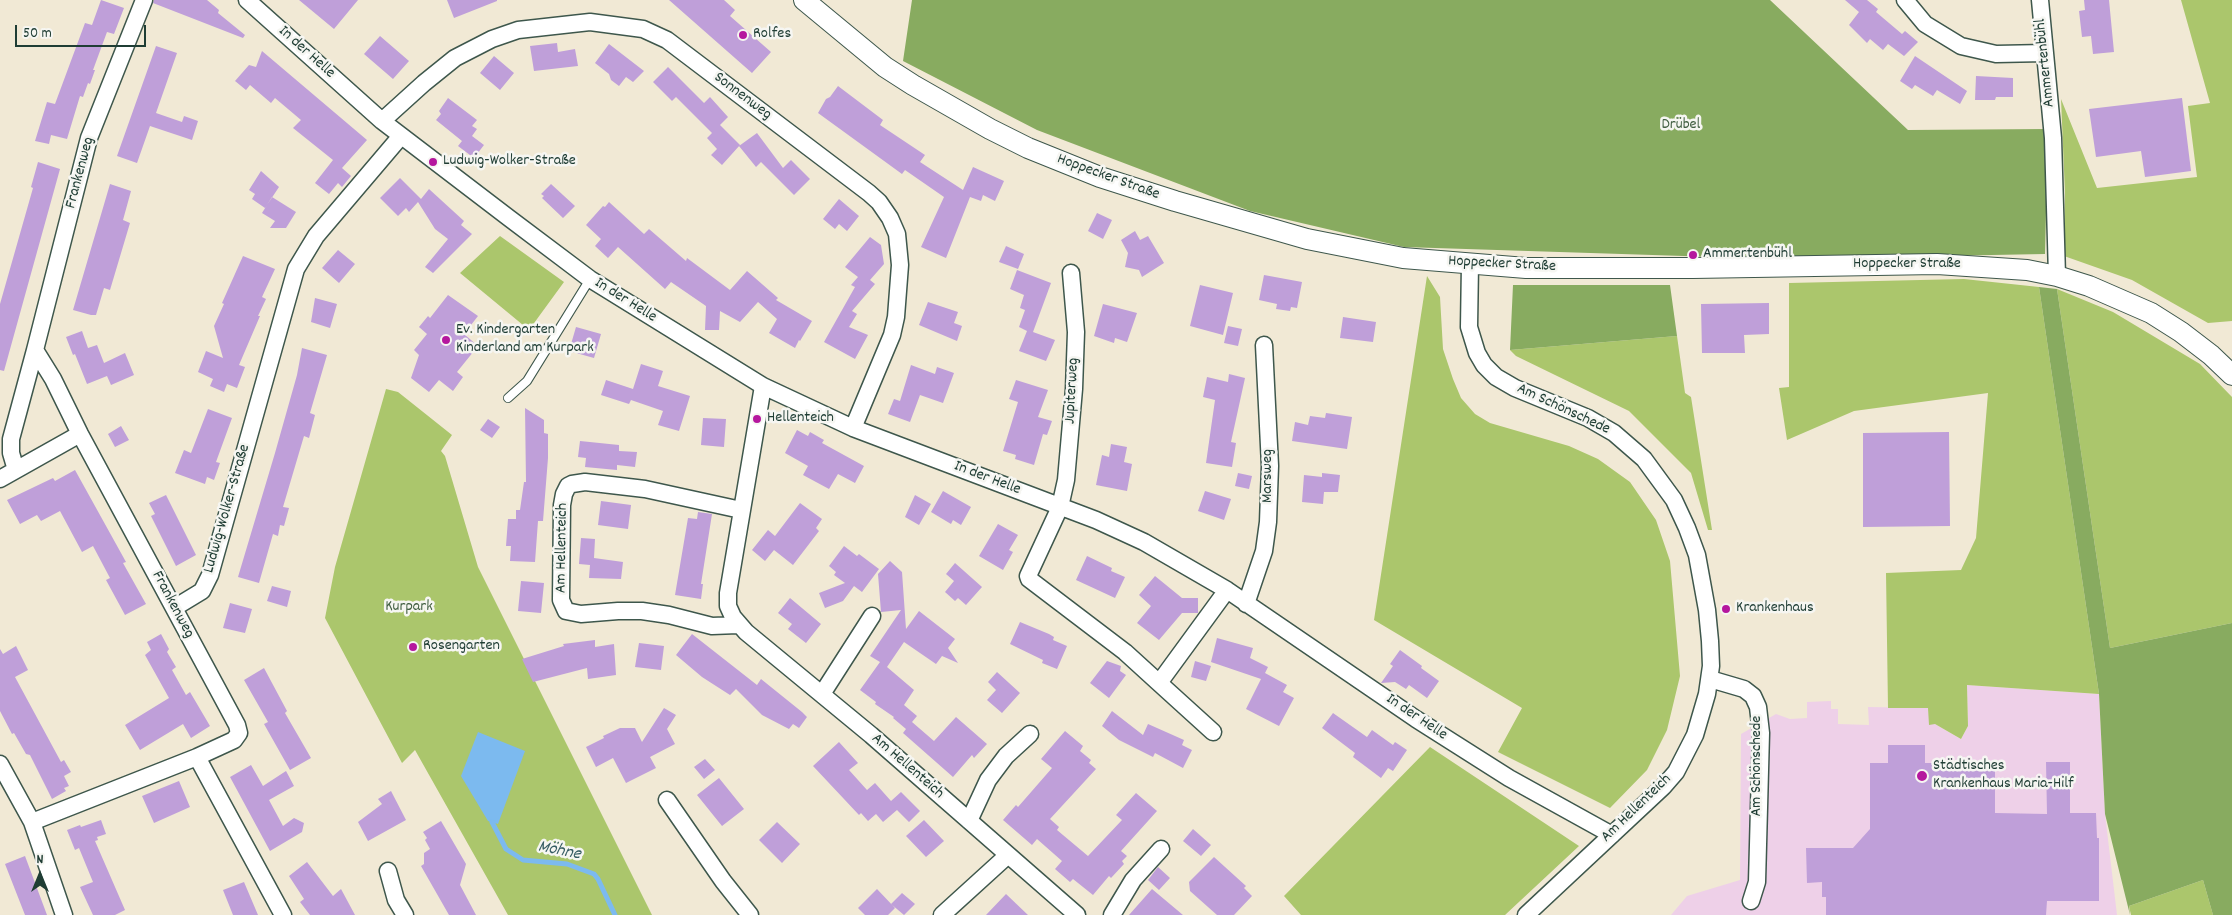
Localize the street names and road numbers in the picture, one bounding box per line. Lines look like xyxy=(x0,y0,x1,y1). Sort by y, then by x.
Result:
street label: Ammertenbühl xyxy=(2032,18,2060,108)
street label: In der Helle xyxy=(274,22,338,84)
street label: Sonnenweg xyxy=(709,69,775,125)
street label: Frankenweg xyxy=(62,135,100,211)
street label: Hoppecker Straße xyxy=(1054,151,1162,205)
street label: Hoppecker Straße xyxy=(1448,253,1556,277)
street label: Hoppecker Straße xyxy=(1853,255,1961,275)
street label: In der Helle xyxy=(590,274,660,328)
street label: Jupiterweg xyxy=(1062,357,1084,425)
street label: Am Schönschede xyxy=(1513,380,1613,440)
street label: Ludwig-Wolker-Straße xyxy=(200,443,256,575)
street label: Marsweg xyxy=(1259,449,1279,503)
street label: In der Helle xyxy=(951,457,1023,501)
street label: Am Hellenteich xyxy=(553,503,573,593)
street label: Frankenweg xyxy=(146,568,198,642)
street label: In der Helle xyxy=(1382,690,1450,746)
street label: Am Schönschede xyxy=(1748,716,1768,816)
street label: Am Hellenteich xyxy=(867,730,947,804)
street label: Am Hellenteich xyxy=(1598,771,1676,847)

